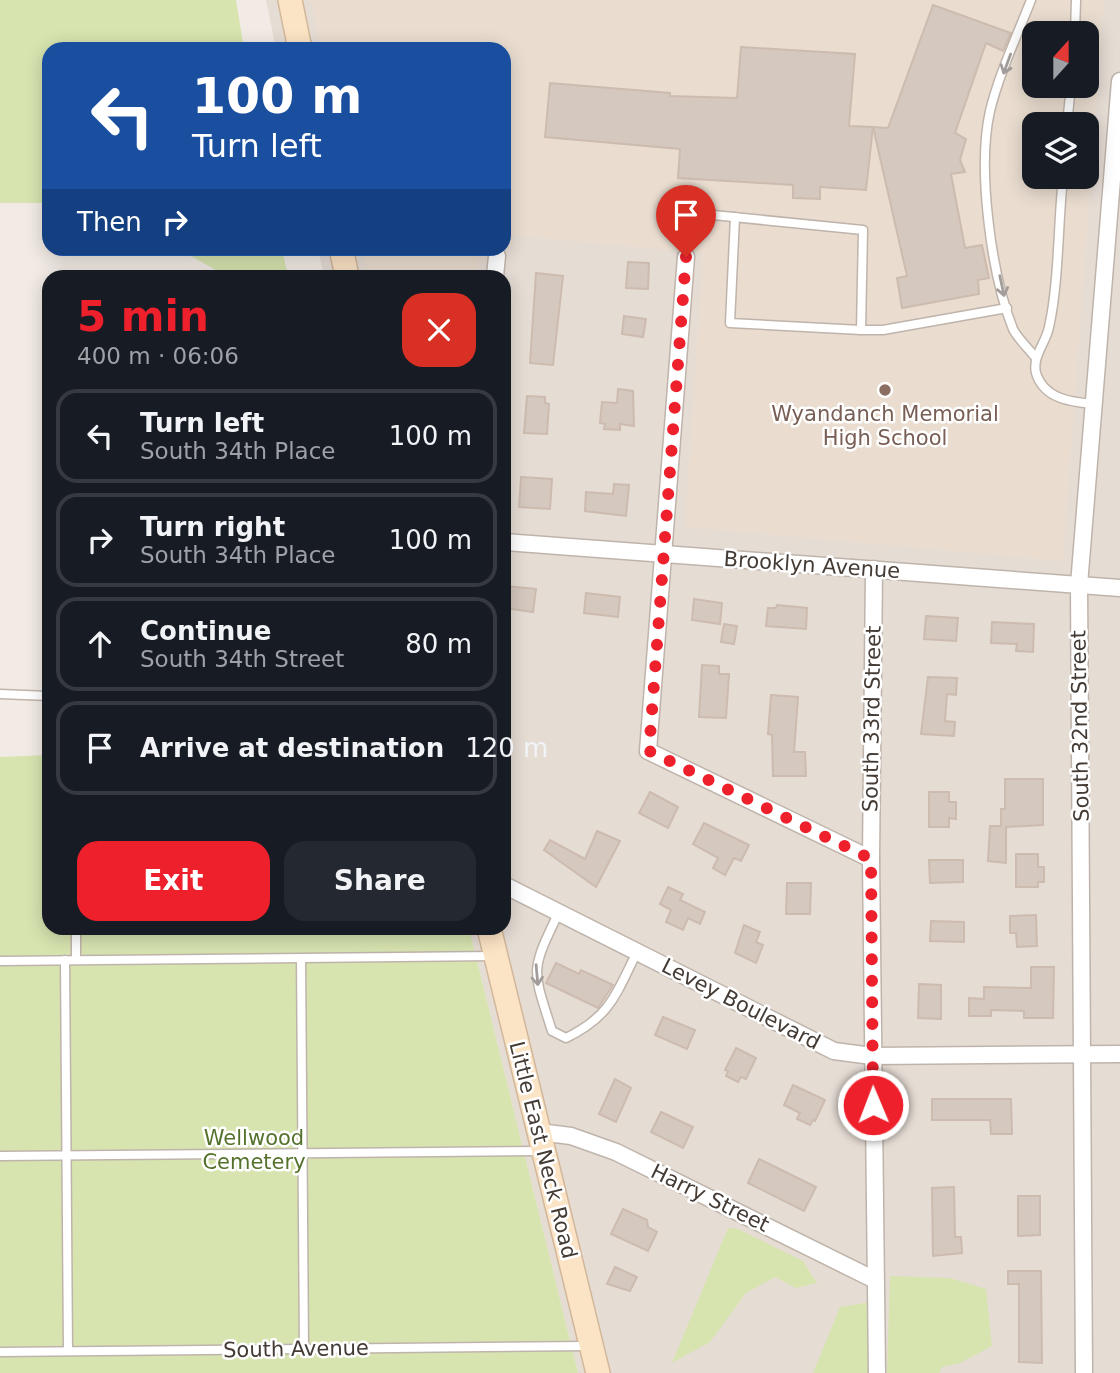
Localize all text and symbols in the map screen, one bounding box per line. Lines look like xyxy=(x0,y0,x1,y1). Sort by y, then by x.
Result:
north arrow xyxy=(1022,21,1099,98)
map controls xyxy=(1022,21,1099,189)
one-way arrow xyxy=(1000,52,1012,74)
text: 100 m xyxy=(192,68,362,125)
icon: left xyxy=(77,70,168,161)
button: layers xyxy=(1022,112,1099,189)
text: Turn left xyxy=(192,127,322,165)
pin xyxy=(656,185,716,257)
icon: arrive xyxy=(667,196,705,234)
icon: right xyxy=(156,203,194,241)
text: Then xyxy=(77,207,142,237)
one-way arrow xyxy=(995,274,1009,297)
text: 5 min xyxy=(77,292,209,341)
button: close xyxy=(402,293,476,367)
text: 400 m · 06:06 xyxy=(77,343,239,369)
marker: Wyandanch Memorial High School xyxy=(877,382,893,398)
place label: Wyandanch Memorial High School xyxy=(771,402,999,450)
text: Turn left xyxy=(140,408,264,438)
icon: left xyxy=(81,417,119,455)
text: 100 m xyxy=(389,421,472,451)
text: South 34th Place xyxy=(140,438,335,464)
text: Turn right xyxy=(140,512,285,542)
icon: right xyxy=(81,521,119,559)
text: 100 m xyxy=(389,525,472,555)
text: South 34th Place xyxy=(140,542,335,568)
street label: Brooklyn Avenue xyxy=(723,547,901,583)
text: Continue xyxy=(140,616,271,646)
icon: ahead xyxy=(81,625,119,663)
street label: South 33rd Street xyxy=(858,626,886,812)
text: 80 m xyxy=(405,629,472,659)
street label: South 32nd Street xyxy=(1066,630,1094,822)
text: South 34th Street xyxy=(140,646,344,672)
icon: arrive xyxy=(81,729,119,767)
text: Arrive at destination xyxy=(140,733,444,763)
text: 120 m xyxy=(465,733,548,763)
button: Exit xyxy=(77,841,270,921)
button: Share xyxy=(284,841,476,921)
street label: Levey Boulevard xyxy=(658,954,824,1054)
one-way arrow xyxy=(531,963,544,986)
street label: Little East Neck Road xyxy=(504,1039,582,1261)
position arrow xyxy=(836,1068,910,1142)
park label: Wellwood Cemetery xyxy=(202,1126,306,1174)
street label: Harry Street xyxy=(647,1159,773,1237)
street label: South Avenue xyxy=(223,1336,369,1362)

